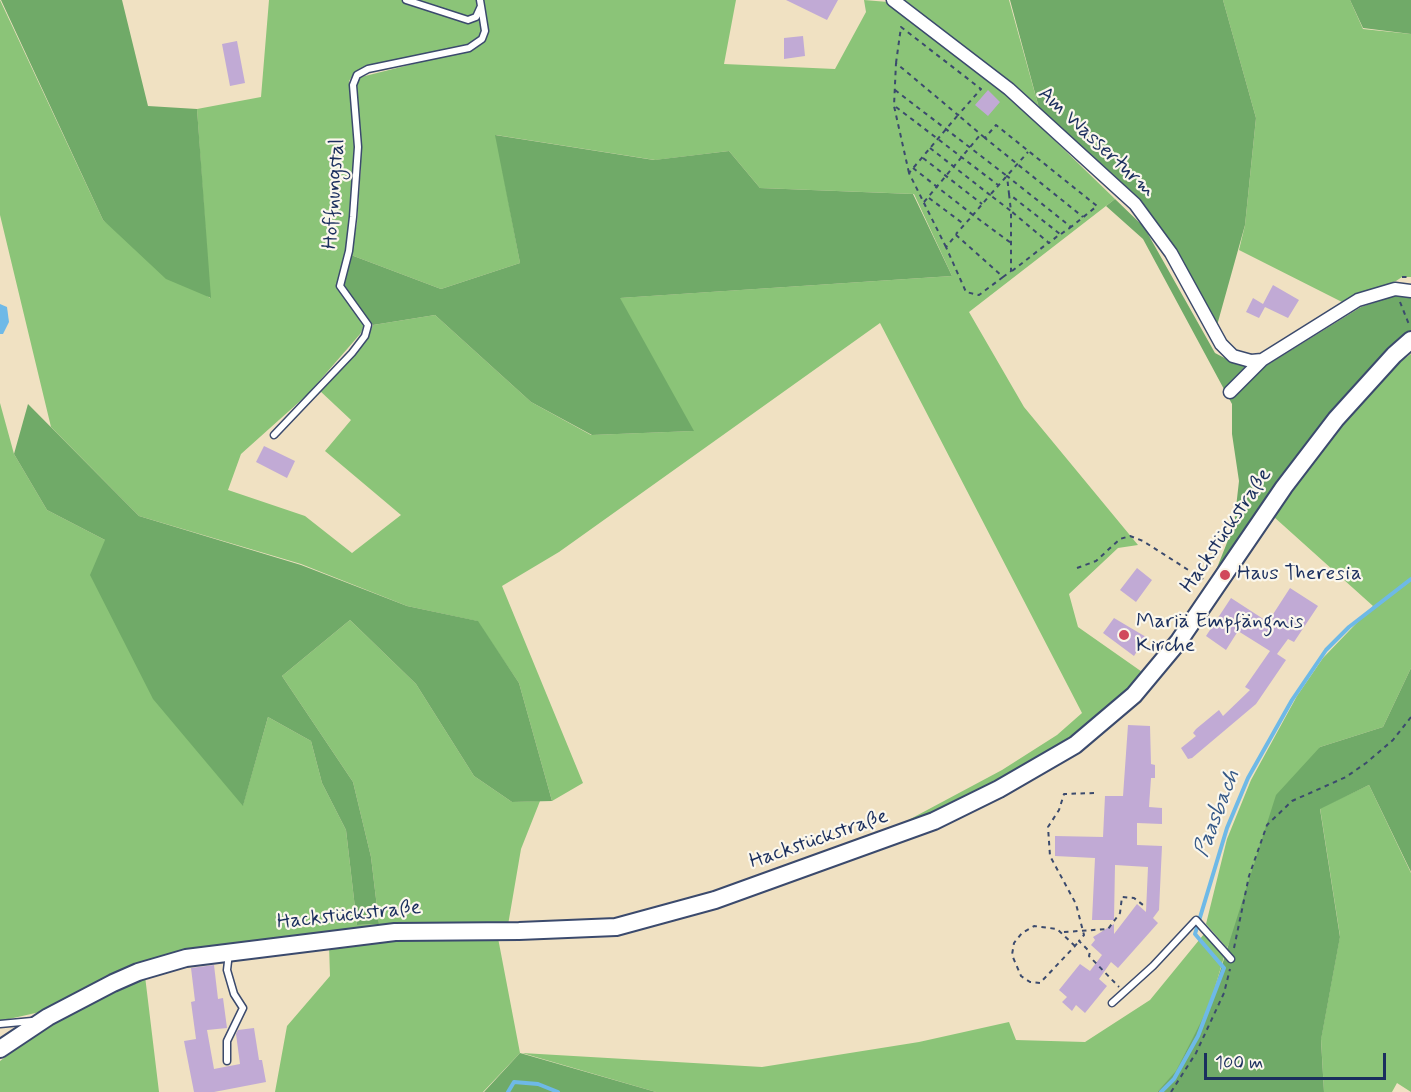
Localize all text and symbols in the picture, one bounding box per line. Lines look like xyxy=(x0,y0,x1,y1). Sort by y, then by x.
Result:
street label: Am Wasserturm xyxy=(1032,82,1160,204)
street label: Hoffnungstal xyxy=(319,138,351,250)
street label: Hackstückstraße xyxy=(1176,464,1278,598)
place label: Haus Theresia xyxy=(1237,562,1362,588)
marker: Haus Theresia xyxy=(1218,568,1232,582)
place label: Mariä Empfängnis Kirche xyxy=(1136,610,1303,660)
marker: Mariä Empfängnis Kirche xyxy=(1117,628,1131,642)
water label: Paasbach xyxy=(1189,767,1247,861)
street label: Hackstückstraße xyxy=(746,804,892,876)
street label: Hackstückstraße xyxy=(276,896,422,936)
scale bar xyxy=(1207,1041,1388,1079)
text: 100 m xyxy=(1215,1051,1263,1075)

